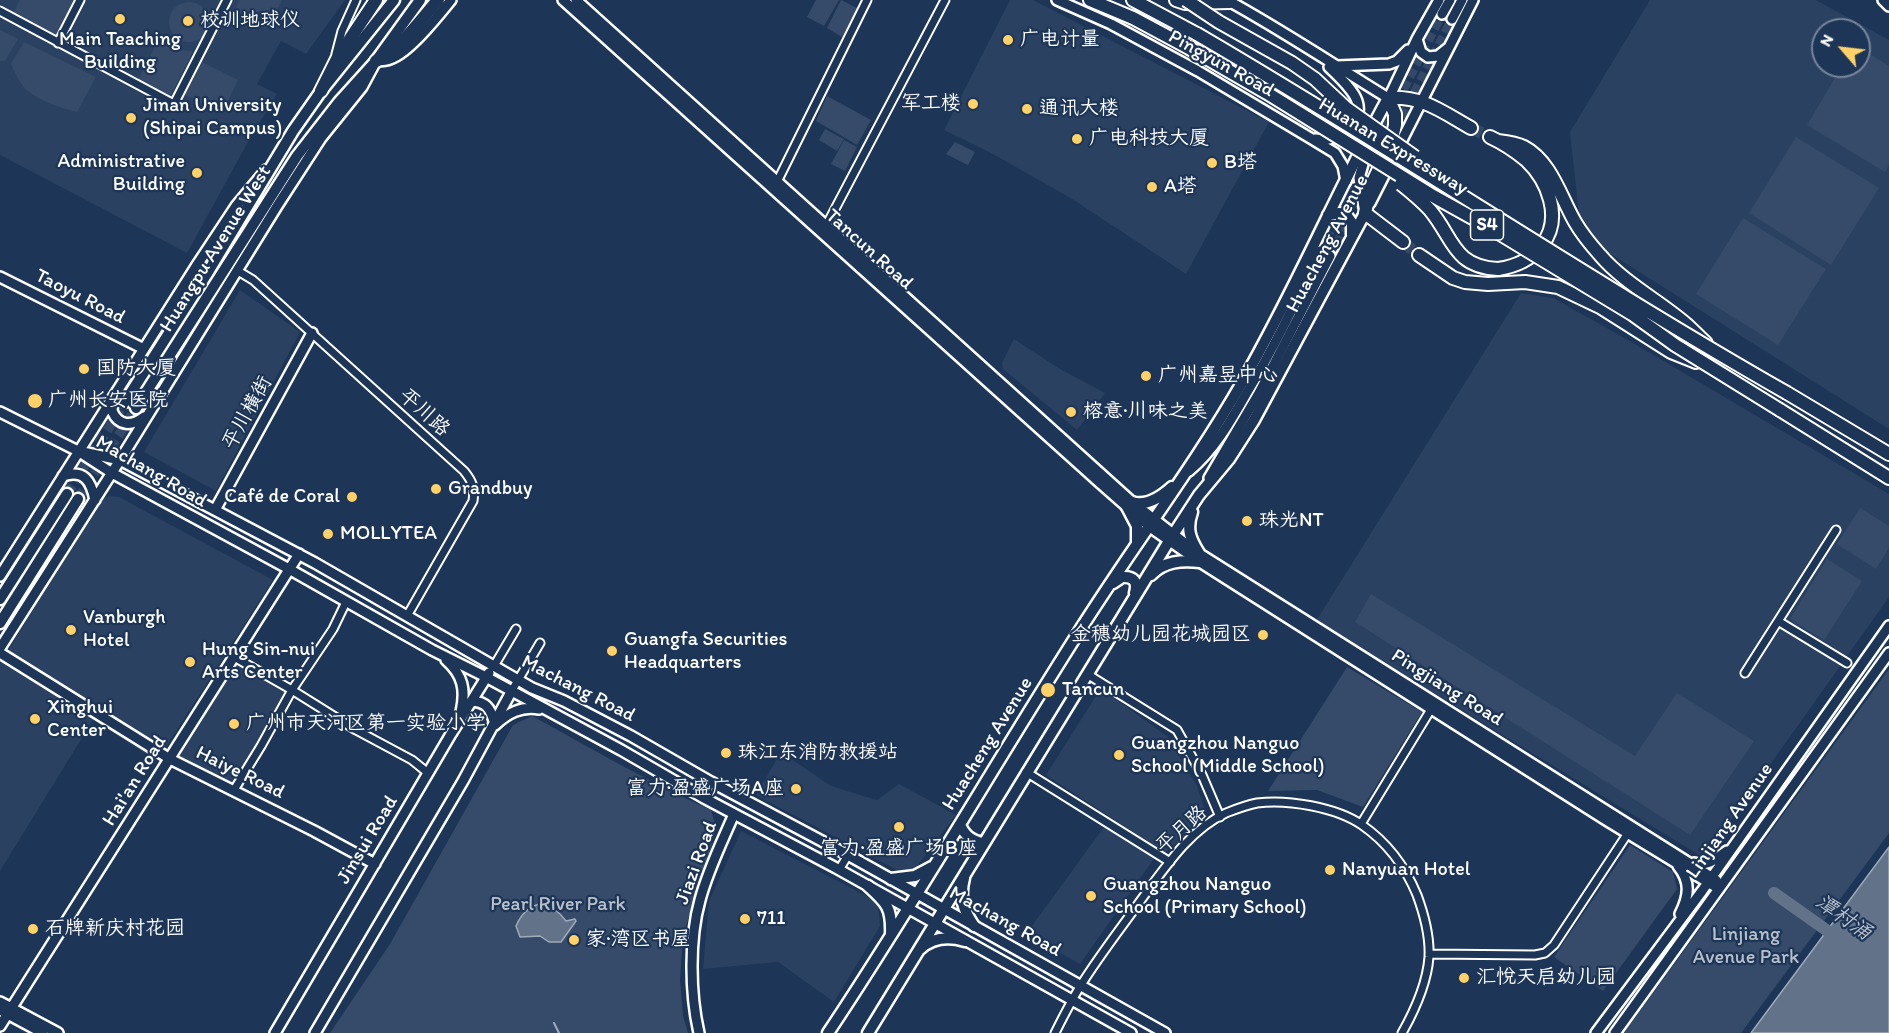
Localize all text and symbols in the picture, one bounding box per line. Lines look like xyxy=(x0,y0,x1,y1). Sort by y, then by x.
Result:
place label: 校训地球仪 xyxy=(200,9,300,33)
marker: Main Teaching Building xyxy=(113,12,127,26)
marker: 校训地球仪 xyxy=(181,14,195,28)
north arrow xyxy=(1811,18,1871,78)
street label: Pingyun Road xyxy=(1164,25,1278,103)
place label: Main Teaching Building xyxy=(59,28,181,75)
place label: 广电计量 xyxy=(1020,28,1100,52)
text: N xyxy=(1816,31,1837,49)
marker: 广电计量 xyxy=(1001,33,1015,47)
place label: 军工楼 xyxy=(901,92,961,116)
street label: Huanan Expressway xyxy=(1314,93,1472,201)
place label: Jinan University (Shipai Campus) xyxy=(143,94,282,141)
marker: 军工楼 xyxy=(966,97,980,111)
place label: 通讯大楼 xyxy=(1039,97,1119,121)
marker: 通讯大楼 xyxy=(1020,102,1034,116)
marker: Jinan University (Shipai Campus) xyxy=(124,111,138,125)
place label: 广电科技大厦 xyxy=(1089,127,1209,151)
marker: 广电科技大厦 xyxy=(1070,132,1084,146)
place label: Administrative Building xyxy=(57,150,185,197)
place label: B塔 xyxy=(1224,151,1257,175)
marker: B塔 xyxy=(1205,156,1219,170)
street label: Huangpu Avenue West xyxy=(155,161,277,337)
marker: Administrative Building xyxy=(190,166,204,180)
street label: Huacheng Avenue xyxy=(1282,171,1374,317)
place label: A塔 xyxy=(1164,175,1197,199)
marker: A塔 xyxy=(1145,180,1159,194)
street label: Tancun Road xyxy=(820,204,918,296)
road number: S4 xyxy=(1470,210,1504,240)
street label: Taoyu Road xyxy=(31,264,129,330)
place label: 国防大厦 xyxy=(96,357,176,381)
marker: 国防大厦 xyxy=(77,362,91,376)
place label: 广州嘉昱中心 xyxy=(1158,364,1278,388)
marker: 广州嘉昱中心 xyxy=(1139,369,1153,383)
street label: 平川横街 xyxy=(218,372,278,454)
street label: 平川路 xyxy=(394,384,454,442)
place label: 广州长安医院 xyxy=(48,389,168,413)
marker: 广州长安医院 xyxy=(26,392,44,410)
place label: 榕意·川味之美 xyxy=(1083,400,1208,424)
marker: 榕意·川味之美 xyxy=(1064,405,1078,419)
street label: Machang Road xyxy=(91,430,211,514)
place label: Grandbuy xyxy=(448,477,532,501)
marker: Grandbuy xyxy=(429,482,443,496)
place label: Café de Coral xyxy=(224,485,340,509)
marker: Café de Coral xyxy=(345,490,359,504)
place label: 珠光NT xyxy=(1259,509,1324,533)
marker: 珠光NT xyxy=(1240,514,1254,528)
place label: MOLLYTEA xyxy=(340,522,437,546)
marker: MOLLYTEA xyxy=(321,527,335,541)
place label: Vanburgh Hotel xyxy=(83,606,165,653)
marker: Vanburgh Hotel xyxy=(64,623,78,637)
place label: 金穗幼儿园花城园区 xyxy=(1071,623,1251,647)
place label: Guangfa Securities Headquarters xyxy=(624,628,787,675)
marker: 金穗幼儿园花城园区 xyxy=(1256,628,1270,642)
place label: Hung Sin-nui Arts Center xyxy=(202,638,315,685)
marker: Guangfa Securities Headquarters xyxy=(605,644,619,658)
street label: Pingjiang Road xyxy=(1387,644,1507,732)
street label: Machang Road xyxy=(517,650,639,728)
marker: Hung Sin-nui Arts Center xyxy=(183,655,197,669)
street label: Huacheng Avenue xyxy=(937,673,1039,815)
place label: Tancun xyxy=(1062,678,1124,702)
marker: Tancun xyxy=(1039,681,1057,699)
place label: Xinghui Center xyxy=(47,696,113,743)
marker: Xinghui Center xyxy=(28,712,42,726)
place label: 广州市天河区第一实验小学 xyxy=(246,712,486,736)
marker: 广州市天河区第一实验小学 xyxy=(227,717,241,731)
street label: Hai'an Road xyxy=(98,731,172,831)
place label: Guangzhou Nanguo School (Middle School) xyxy=(1131,732,1325,779)
street label: Haiye Road xyxy=(192,741,288,805)
place label: 珠江东消防救援站 xyxy=(738,741,898,765)
marker: 珠江东消防救援站 xyxy=(719,746,733,760)
marker: Guangzhou Nanguo School (Middle School) xyxy=(1112,748,1126,762)
street label: Linjiang Avenue xyxy=(1681,759,1779,883)
place label: 富力·盈盛广场A座 xyxy=(626,777,784,801)
marker: 富力·盈盛广场A座 xyxy=(789,782,803,796)
street label: Jinsui Road xyxy=(332,792,404,888)
street label: 平月路 xyxy=(1152,801,1212,859)
street label: Jiazi Road xyxy=(671,818,723,908)
marker: 富力·盈盛广场B座 xyxy=(892,820,906,834)
place label: 富力·盈盛广场B座 xyxy=(820,837,978,861)
place label: Nanyuan Hotel xyxy=(1342,858,1470,882)
marker: Nanyuan Hotel xyxy=(1323,863,1337,877)
place label: Guangzhou Nanguo School (Primary School) xyxy=(1103,873,1307,920)
street label: Machang Road xyxy=(945,881,1065,963)
marker: Guangzhou Nanguo School (Primary School) xyxy=(1084,889,1098,903)
water label: 潭村涌 xyxy=(1810,890,1876,946)
park label: Pearl River Park xyxy=(490,893,626,917)
place label: 711 xyxy=(757,907,785,931)
marker: 711 xyxy=(738,912,752,926)
place label: 石牌新庆村花园 xyxy=(45,917,185,941)
marker: 石牌新庆村花园 xyxy=(26,922,40,936)
park label: Linjiang Avenue Park xyxy=(1693,923,1799,970)
place label: 家·湾区书屋 xyxy=(586,928,691,952)
marker: 家·湾区书屋 xyxy=(567,933,581,947)
place label: 汇悦天启幼儿园 xyxy=(1476,966,1616,990)
marker: 汇悦天启幼儿园 xyxy=(1457,971,1471,985)

